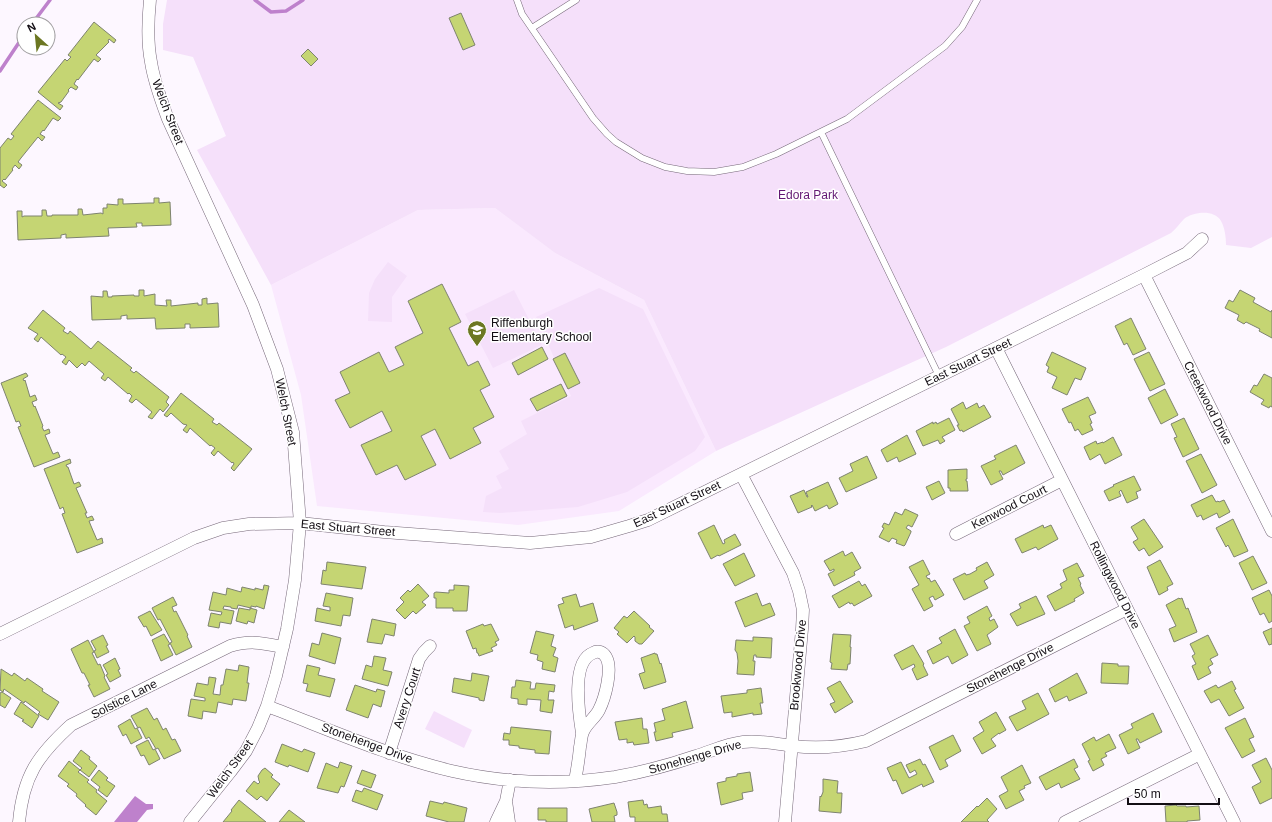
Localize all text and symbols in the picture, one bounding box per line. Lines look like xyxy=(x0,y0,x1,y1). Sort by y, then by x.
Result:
north arrow xyxy=(16,16,56,56)
text: N xyxy=(25,20,38,34)
street label: Welch Street xyxy=(149,78,187,147)
park label: Edora Park xyxy=(778,188,839,202)
place label: Riffenburgh Elementary School xyxy=(491,316,592,344)
school or university icon: Riffenburgh Elementary School xyxy=(466,319,488,347)
street label: East Stuart Street xyxy=(922,335,1014,389)
street label: Creekwood Drive xyxy=(1181,359,1235,447)
street label: Welch Street xyxy=(273,377,300,448)
street label: East Stuart Street xyxy=(631,477,723,530)
street label: Kenwood Court xyxy=(969,482,1050,532)
street label: East Stuart Street xyxy=(300,517,396,539)
street label: Rollingwood Drive xyxy=(1087,539,1143,632)
street label: Brookwood Drive xyxy=(787,619,809,711)
street label: Stonehenge Drive xyxy=(964,640,1056,696)
street label: Avery Court xyxy=(391,665,424,730)
street label: Solstice Lane xyxy=(89,676,160,722)
street label: Stonehenge Drive xyxy=(319,720,415,766)
street label: Welch Street xyxy=(204,737,256,801)
street label: Stonehenge Drive xyxy=(647,737,743,777)
scale bar xyxy=(1128,780,1219,806)
text: 50 m xyxy=(1134,787,1161,801)

